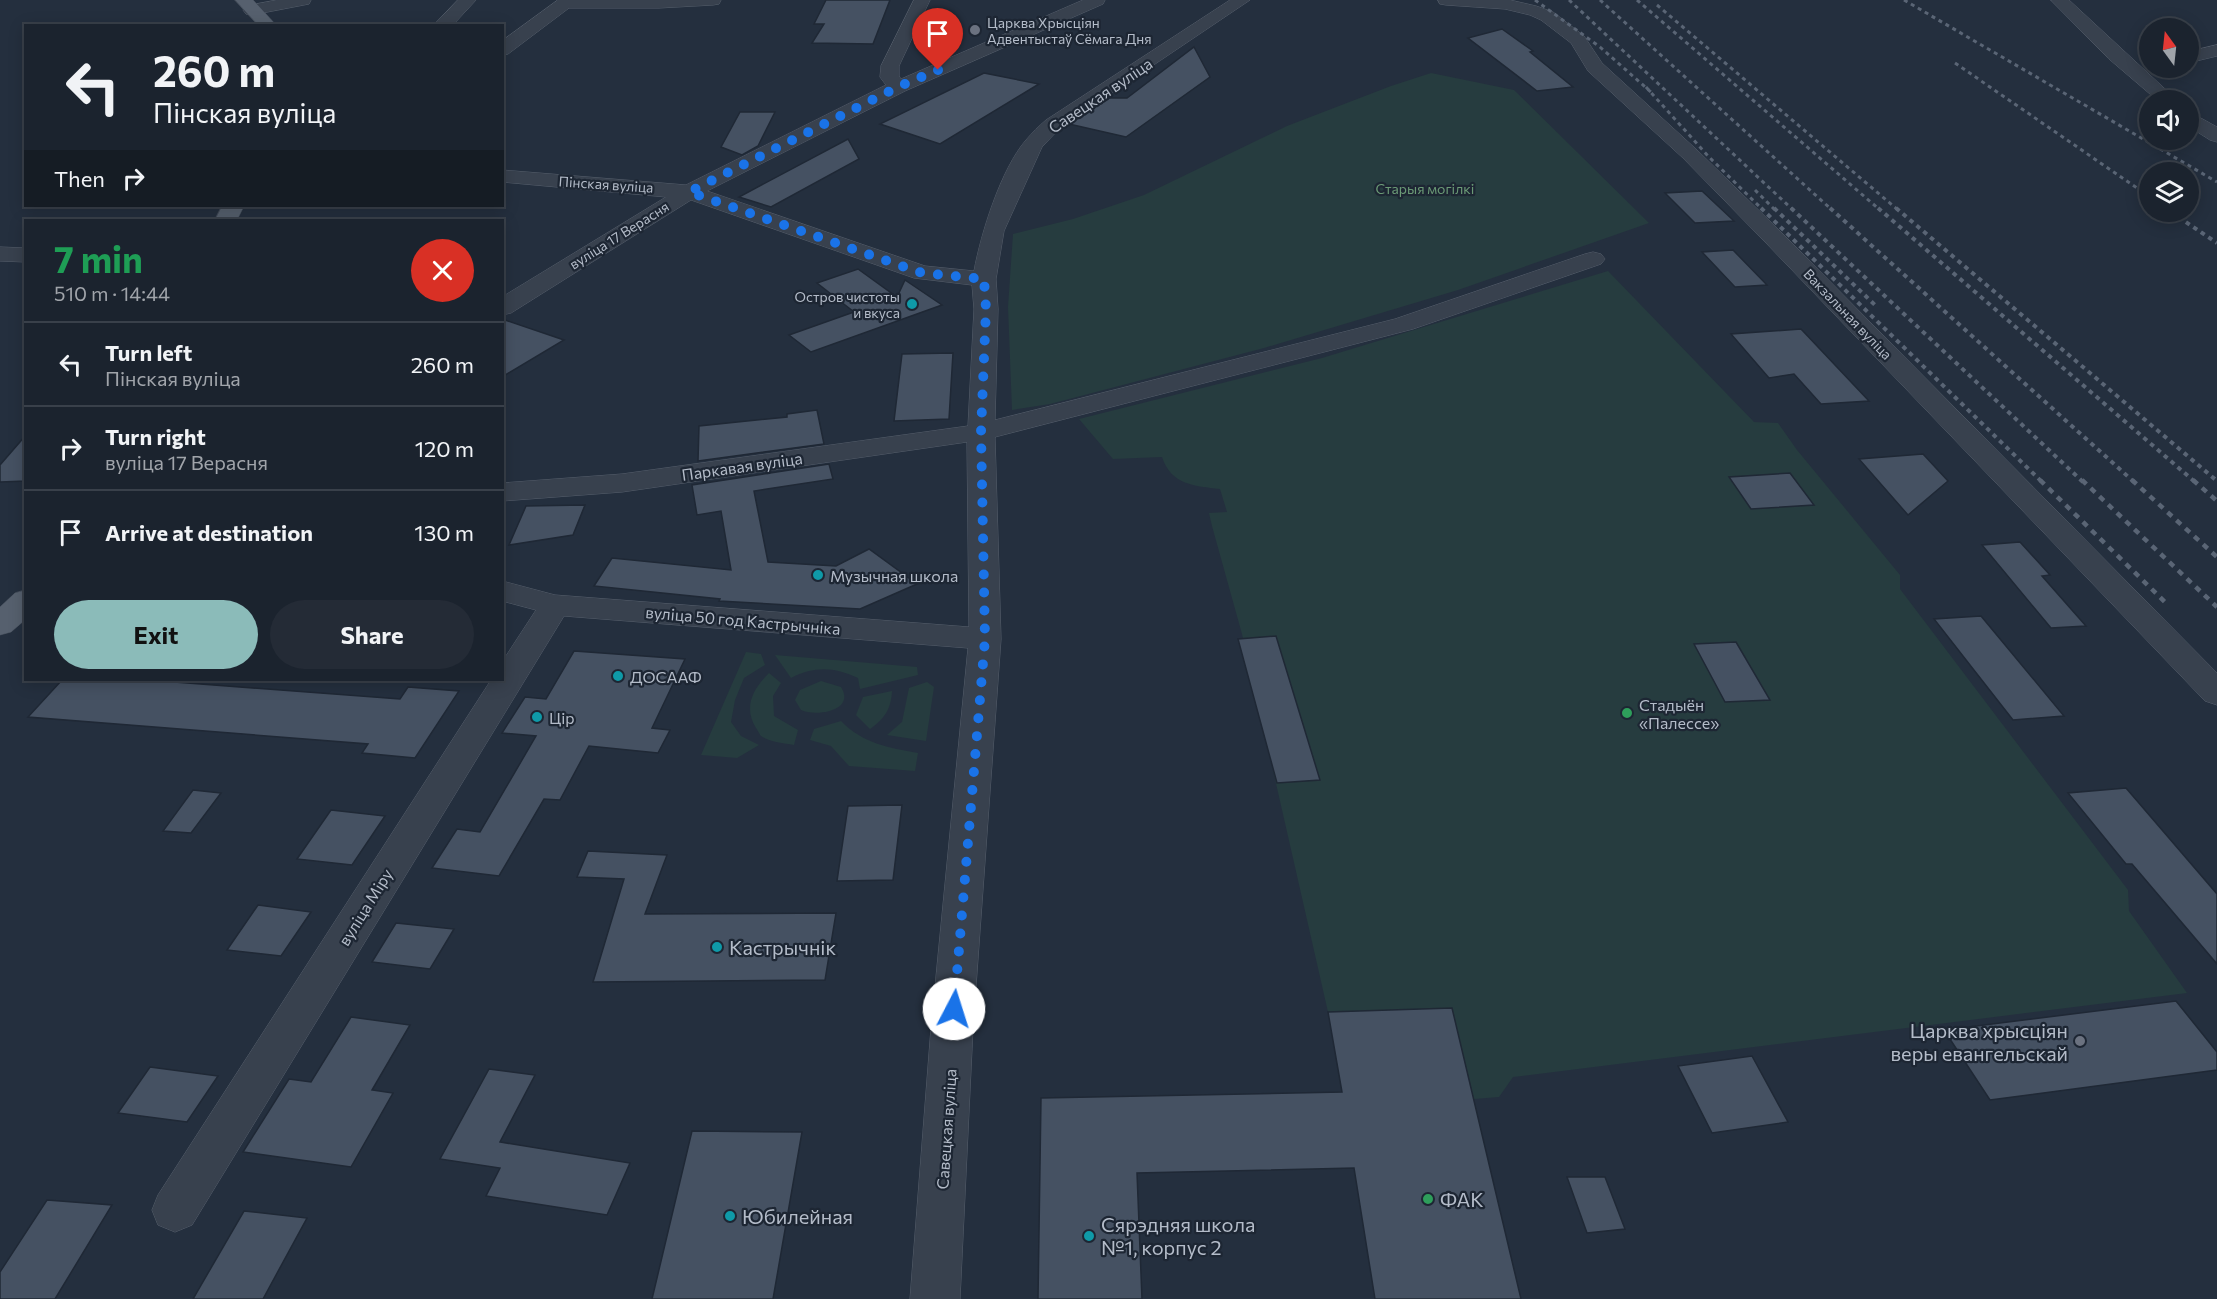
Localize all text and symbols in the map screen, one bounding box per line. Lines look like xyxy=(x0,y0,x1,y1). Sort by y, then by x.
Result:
pin xyxy=(912,8,963,70)
place label: Царква Хрысціян Адвентыстаў Сёмага Дня xyxy=(987,14,1152,47)
icon: arrive xyxy=(921,17,954,50)
north arrow xyxy=(2139,18,2199,78)
map controls xyxy=(2139,18,2199,222)
marker: Царква Хрысціян Адвентыстаў Сёмага Дня xyxy=(968,23,982,37)
text: 260 m xyxy=(153,44,275,96)
icon: left xyxy=(54,48,132,126)
street label: Савецкая вуліца xyxy=(1045,53,1155,137)
button: sound xyxy=(2139,90,2199,150)
text: Пінская вуліца xyxy=(153,96,336,129)
icon: right xyxy=(117,162,150,195)
button: layers xyxy=(2139,162,2199,222)
text: Then xyxy=(54,165,105,192)
street label: Пінская вуліца xyxy=(558,172,654,196)
park label: Старыя могілкі xyxy=(1376,180,1474,197)
street label: вуліца 17 Верасня xyxy=(566,198,672,272)
text: 7 min xyxy=(54,236,143,280)
button: close xyxy=(411,239,474,302)
street label: Вакзальная вуліца xyxy=(1800,265,1896,363)
text: 510 m · 14:44 xyxy=(54,281,170,305)
place label: Остров чистоты и вкуса xyxy=(795,288,900,321)
marker: Остров чистоты и вкуса xyxy=(905,297,919,311)
text: Turn left xyxy=(105,339,192,366)
icon: left xyxy=(54,348,87,381)
text: 260 m xyxy=(411,351,474,378)
text: Пінская вуліца xyxy=(105,366,241,390)
text: Turn right xyxy=(105,423,206,450)
icon: right xyxy=(54,432,87,465)
text: 120 m xyxy=(415,435,474,462)
street label: Паркавая вуліца xyxy=(680,448,804,484)
text: вуліца 17 Верасня xyxy=(105,450,268,474)
icon: arrive xyxy=(54,516,87,549)
text: Arrive at destination xyxy=(105,519,313,546)
text: 130 m xyxy=(414,519,474,546)
place label: Музычная школа xyxy=(830,566,958,585)
marker: Музычная школа xyxy=(811,568,825,582)
button: Exit xyxy=(54,600,258,669)
button: Share xyxy=(270,600,474,669)
street label: вуліца 50 год Кастрычніка xyxy=(645,602,841,638)
place label: ДОСААФ xyxy=(630,667,702,686)
marker: ДОСААФ xyxy=(611,669,625,683)
place label: Стадыён «Палессе» xyxy=(1639,695,1719,732)
marker: Стадыён «Палессе» xyxy=(1620,706,1634,720)
place label: Цір xyxy=(549,708,575,727)
marker: Цір xyxy=(530,710,544,724)
street label: вуліца Міру xyxy=(334,865,396,949)
place label: Кастрычнік xyxy=(729,935,836,959)
marker: Кастрычнік xyxy=(710,940,724,954)
position arrow xyxy=(922,977,986,1041)
place label: Царква хрысціян веры евангельскай xyxy=(1890,1018,2068,1065)
marker: Царква хрысціян веры евангельскай xyxy=(2073,1034,2087,1048)
street label: Савецкая вуліца xyxy=(932,1068,960,1190)
place label: ФАК xyxy=(1440,1187,1484,1211)
marker: ФАК xyxy=(1421,1192,1435,1206)
place label: Юбилейная xyxy=(742,1204,853,1228)
marker: Юбилейная xyxy=(723,1209,737,1223)
place label: Сярэдняя школа №1, корпус 2 xyxy=(1101,1212,1255,1259)
marker: Сярэдняя школа №1, корпус 2 xyxy=(1082,1229,1096,1243)

